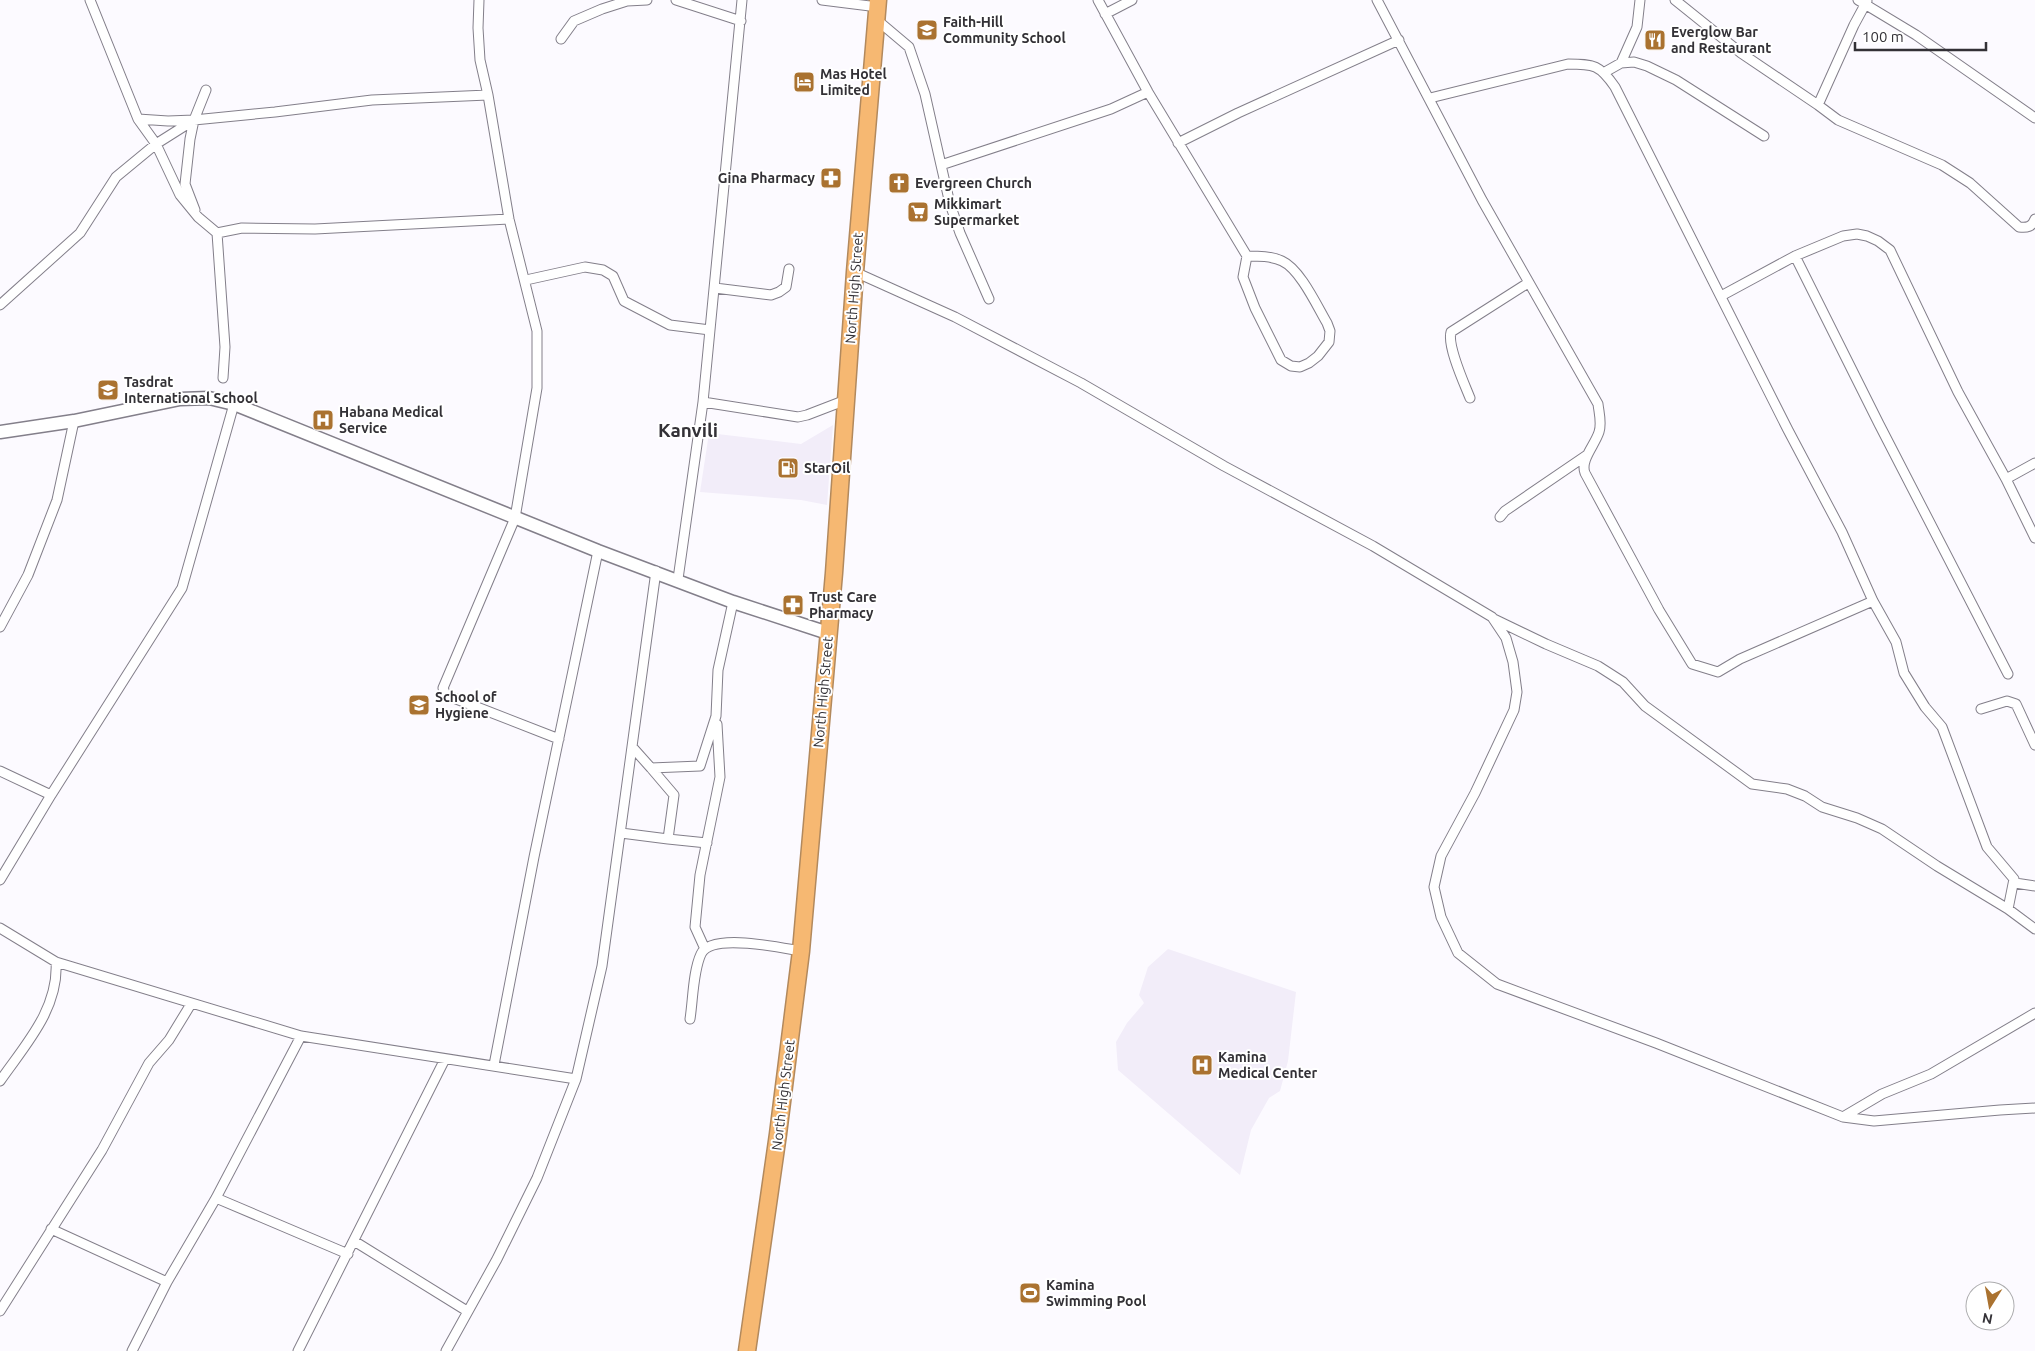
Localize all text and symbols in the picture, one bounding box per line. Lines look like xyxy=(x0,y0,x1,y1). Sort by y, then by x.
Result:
place label: Faith-Hill Community School xyxy=(943,14,1066,46)
school or university icon: Faith-Hill Community School xyxy=(915,18,939,42)
scale bar xyxy=(1855,20,1986,52)
place label: Everglow Bar and Restaurant xyxy=(1671,24,1771,56)
restaurant icon: Everglow Bar and Restaurant xyxy=(1643,28,1667,52)
text: 100 m xyxy=(1862,28,1904,45)
place label: Mas Hotel Limited xyxy=(820,66,887,98)
hotel icon: Mas Hotel Limited xyxy=(792,70,816,94)
pharmacy icon: Gina Pharmacy xyxy=(819,166,843,190)
place label: Gina Pharmacy xyxy=(718,170,816,186)
church icon: Evergreen Church xyxy=(887,171,911,195)
place label: Evergreen Church xyxy=(915,175,1032,191)
place label: Mikkimart Supermarket xyxy=(934,196,1019,228)
supermarket icon: Mikkimart Supermarket xyxy=(906,200,930,224)
street label: North High Street xyxy=(842,231,866,344)
place label: Tasdrat International School xyxy=(124,374,258,406)
school or university icon: Tasdrat International School xyxy=(96,378,120,402)
place label: Habana Medical Service xyxy=(339,404,443,436)
hospital icon: Habana Medical Service xyxy=(311,408,335,432)
district label: Kanvili xyxy=(658,419,718,441)
fuel station icon: StarOil xyxy=(776,456,800,480)
place label: StarOil xyxy=(804,460,850,476)
place label: Trust Care Pharmacy xyxy=(809,589,877,621)
pharmacy icon: Trust Care Pharmacy xyxy=(781,593,805,617)
street label: North High Street xyxy=(810,635,836,748)
place label: School of Hygiene xyxy=(435,689,497,721)
school or university icon: School of Hygiene xyxy=(407,693,431,717)
street label: North High Street xyxy=(768,1038,798,1151)
place label: Kamina Medical Center xyxy=(1218,1049,1318,1081)
hospital icon: Kamina Medical Center xyxy=(1190,1053,1214,1077)
place label: Kamina Swimming Pool xyxy=(1046,1277,1146,1309)
sports icon: Kamina Swimming Pool xyxy=(1018,1281,1042,1305)
north arrow xyxy=(1965,1281,2015,1331)
text: N xyxy=(1981,1310,1994,1328)

